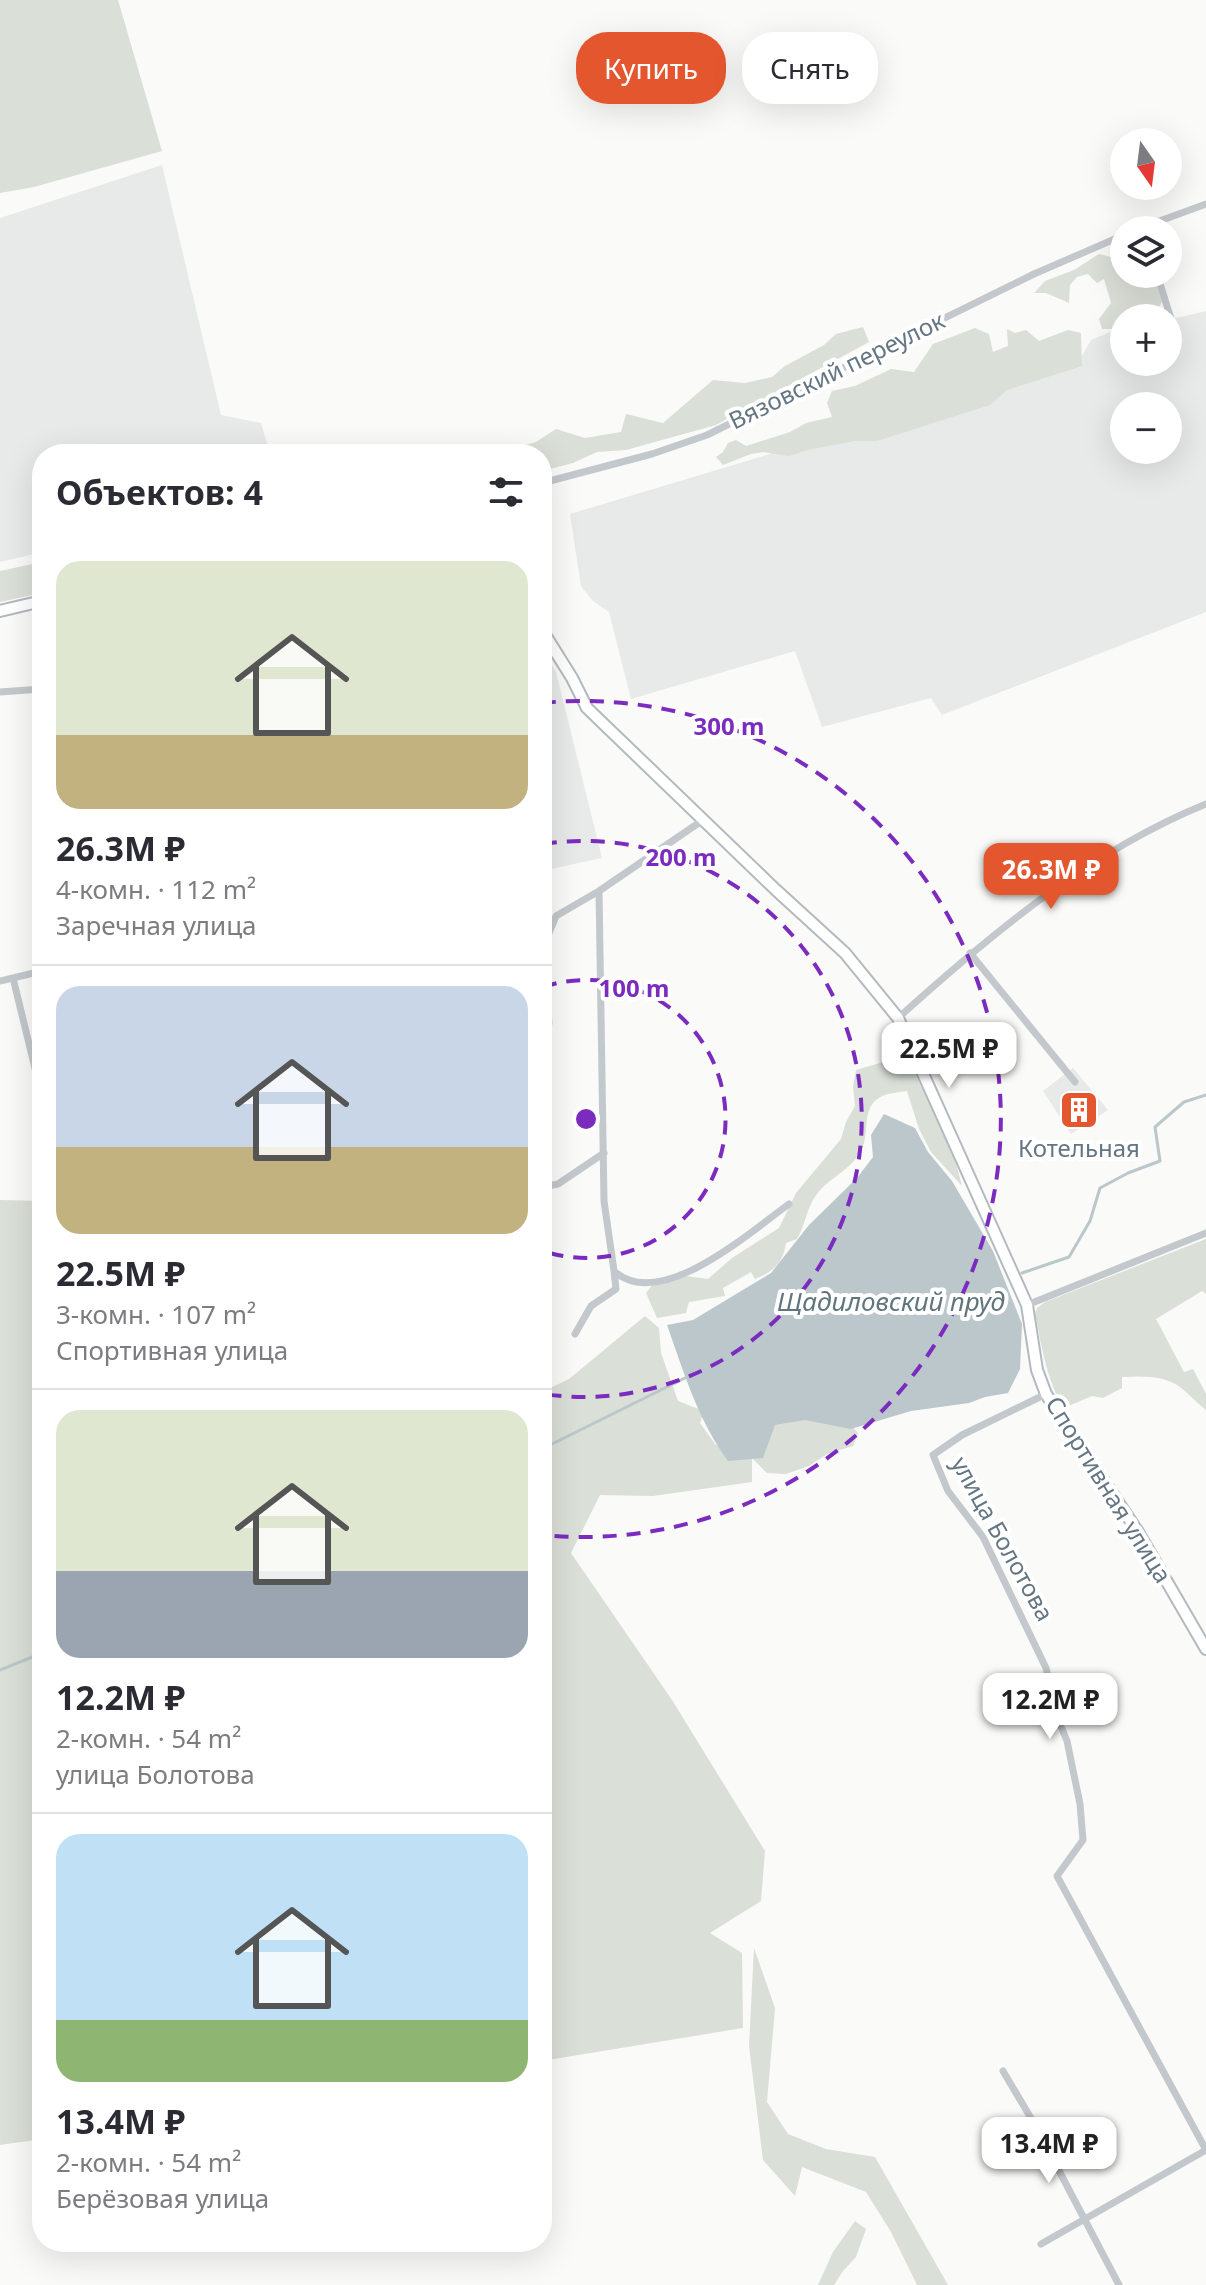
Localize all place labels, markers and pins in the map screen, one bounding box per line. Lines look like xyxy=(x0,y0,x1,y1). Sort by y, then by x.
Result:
pin: 26.3M ₽ xyxy=(977,843,1125,911)
pin: 22.5M ₽ xyxy=(875,1022,1023,1090)
building icon: Котельная xyxy=(1058,1089,1100,1131)
centre of rings xyxy=(572,1105,600,1133)
place label: Котельная xyxy=(1018,1131,1140,1164)
pin: 12.2M ₽ xyxy=(976,1673,1124,1741)
pin: 13.4M ₽ xyxy=(975,2117,1123,2185)

